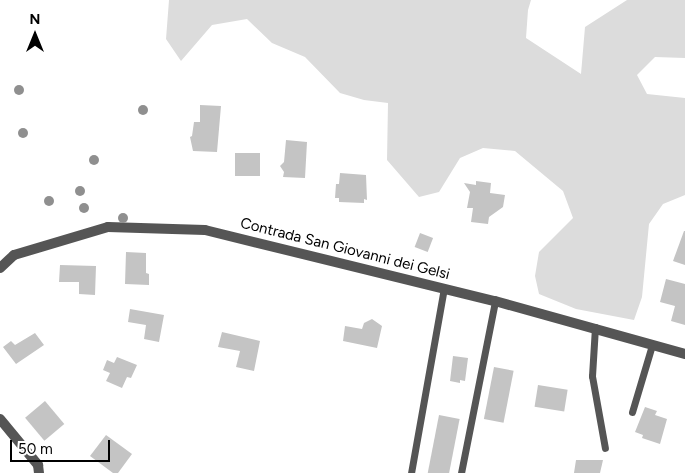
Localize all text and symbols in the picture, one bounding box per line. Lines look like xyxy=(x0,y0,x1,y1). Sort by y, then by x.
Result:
north arrow xyxy=(10,10,60,60)
text: N xyxy=(30,11,40,28)
street label: Contrada San Giovanni dei Gelsi xyxy=(238,214,452,284)
scale bar xyxy=(12,430,112,462)
text: 50 m xyxy=(18,440,53,458)

